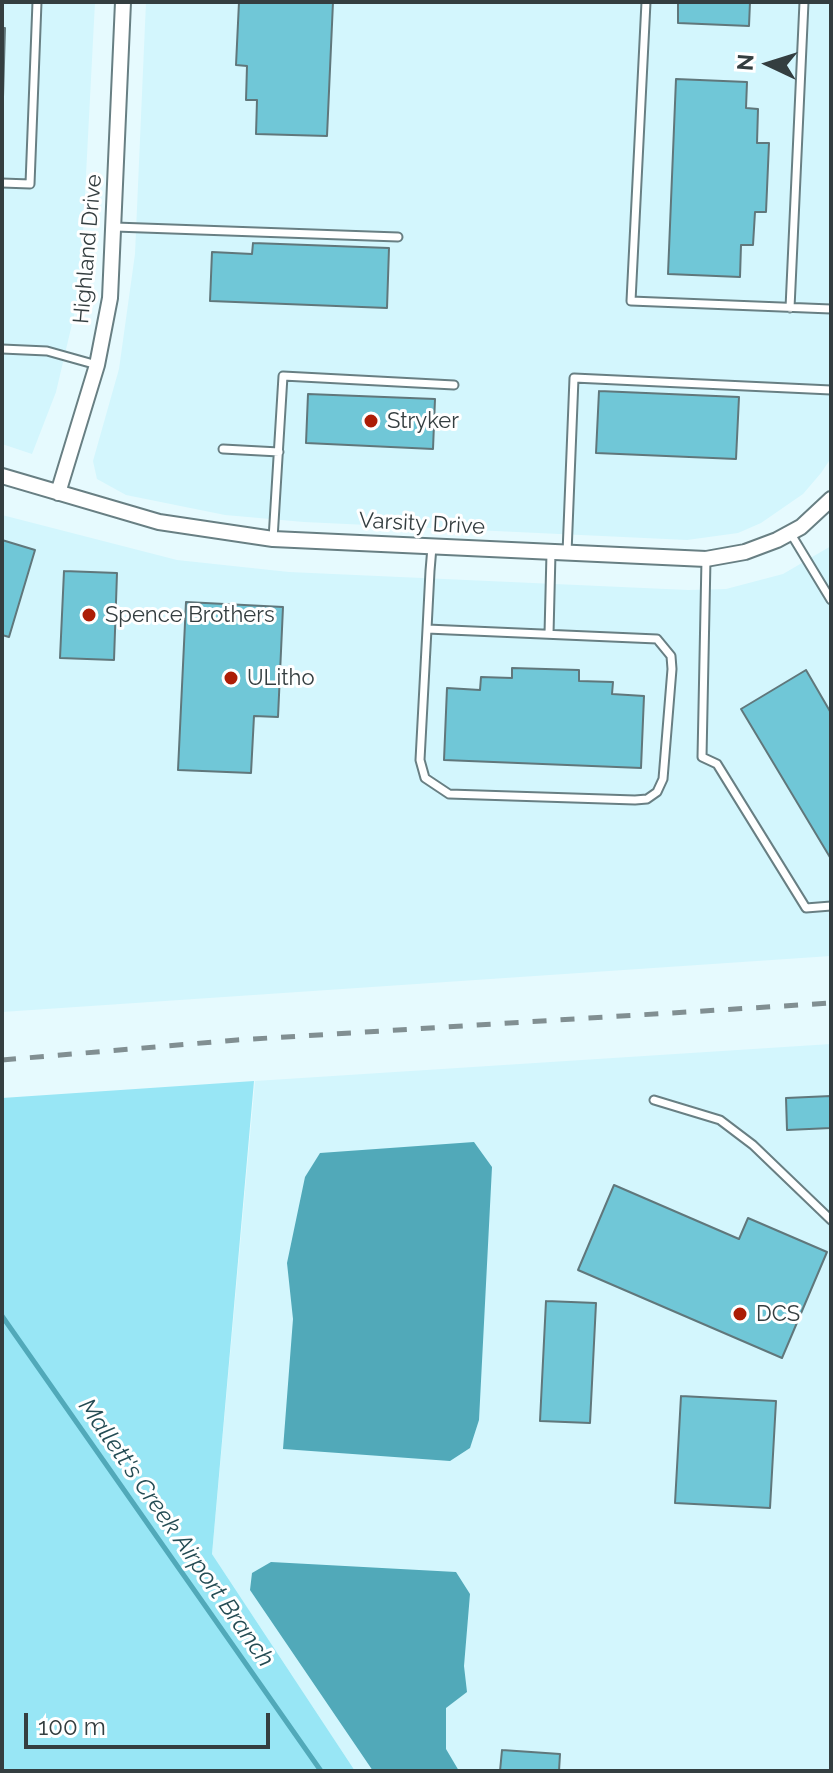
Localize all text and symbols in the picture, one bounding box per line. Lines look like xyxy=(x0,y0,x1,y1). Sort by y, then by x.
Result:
north arrow xyxy=(729,24,809,104)
text: N xyxy=(732,53,759,72)
street label: Highland Drive xyxy=(68,173,108,325)
place label: Stryker xyxy=(387,408,459,434)
marker: Stryker xyxy=(362,412,380,430)
street label: Varsity Drive xyxy=(358,508,486,540)
place label: Spence Brothers xyxy=(105,602,275,628)
marker: Spence Brothers xyxy=(80,606,98,624)
place label: ULitho xyxy=(247,665,315,691)
marker: ULitho xyxy=(222,669,240,687)
place label: DCS xyxy=(756,1301,800,1327)
marker: DCS xyxy=(731,1305,749,1323)
water label: Mallett's Creek Airport Branch xyxy=(72,1393,280,1673)
scale bar xyxy=(28,1697,274,1747)
text: 100 m xyxy=(38,1712,106,1741)

